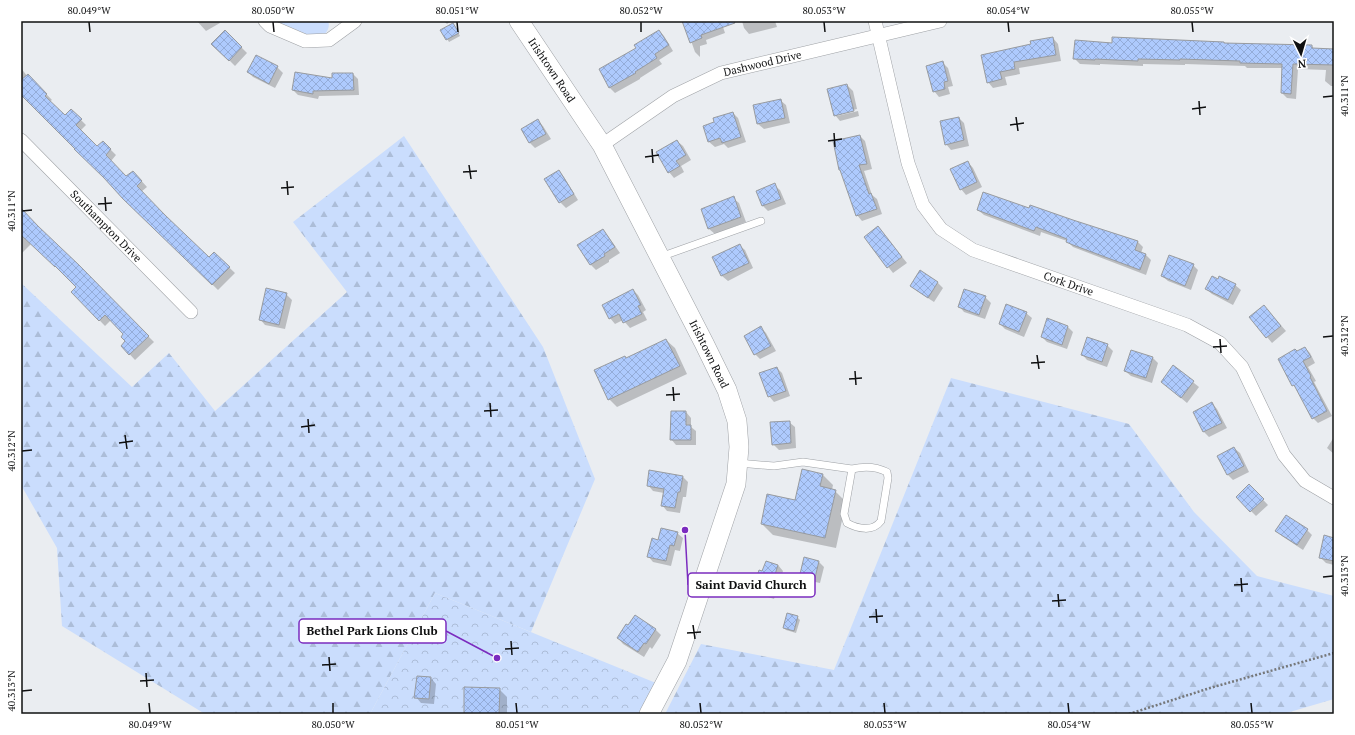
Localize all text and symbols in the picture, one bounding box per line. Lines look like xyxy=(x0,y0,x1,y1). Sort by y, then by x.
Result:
text: 80.049°W xyxy=(67,4,111,17)
text: 80.050°W xyxy=(251,4,295,17)
text: 80.051°W xyxy=(435,4,479,17)
text: 80.052°W xyxy=(619,4,663,17)
text: 80.053°W xyxy=(802,4,846,17)
text: 80.054°W xyxy=(986,4,1030,17)
text: 80.055°W xyxy=(1170,4,1214,17)
north arrow xyxy=(1281,34,1321,74)
street label: Irishtown Road xyxy=(525,35,578,105)
street label: Dashwood Drive xyxy=(722,47,803,79)
text: N xyxy=(1296,57,1307,71)
text: 40.311°N xyxy=(1338,75,1351,117)
street label: Southampton Drive xyxy=(67,187,145,265)
text: 40.311°N xyxy=(5,190,18,232)
street label: Cork Drive xyxy=(1042,268,1096,299)
text: 40.312°N xyxy=(1338,315,1351,357)
street label: Irishtown Road xyxy=(686,317,732,390)
text: 40.312°N xyxy=(5,430,18,472)
text: 40.313°N xyxy=(1338,555,1351,597)
callout: Saint David Church xyxy=(688,573,815,597)
text: Saint David Church xyxy=(695,577,807,592)
callout: Bethel Park Lions Club xyxy=(299,619,446,643)
text: Bethel Park Lions Club xyxy=(307,623,437,638)
text: 40.313°N xyxy=(5,670,18,712)
text: 80.049°W xyxy=(128,718,172,731)
text: 80.050°W xyxy=(311,718,355,731)
text: 80.051°W xyxy=(495,718,539,731)
text: 80.052°W xyxy=(679,718,723,731)
text: 80.053°W xyxy=(863,718,907,731)
text: 80.054°W xyxy=(1047,718,1091,731)
text: 80.055°W xyxy=(1230,718,1274,731)

